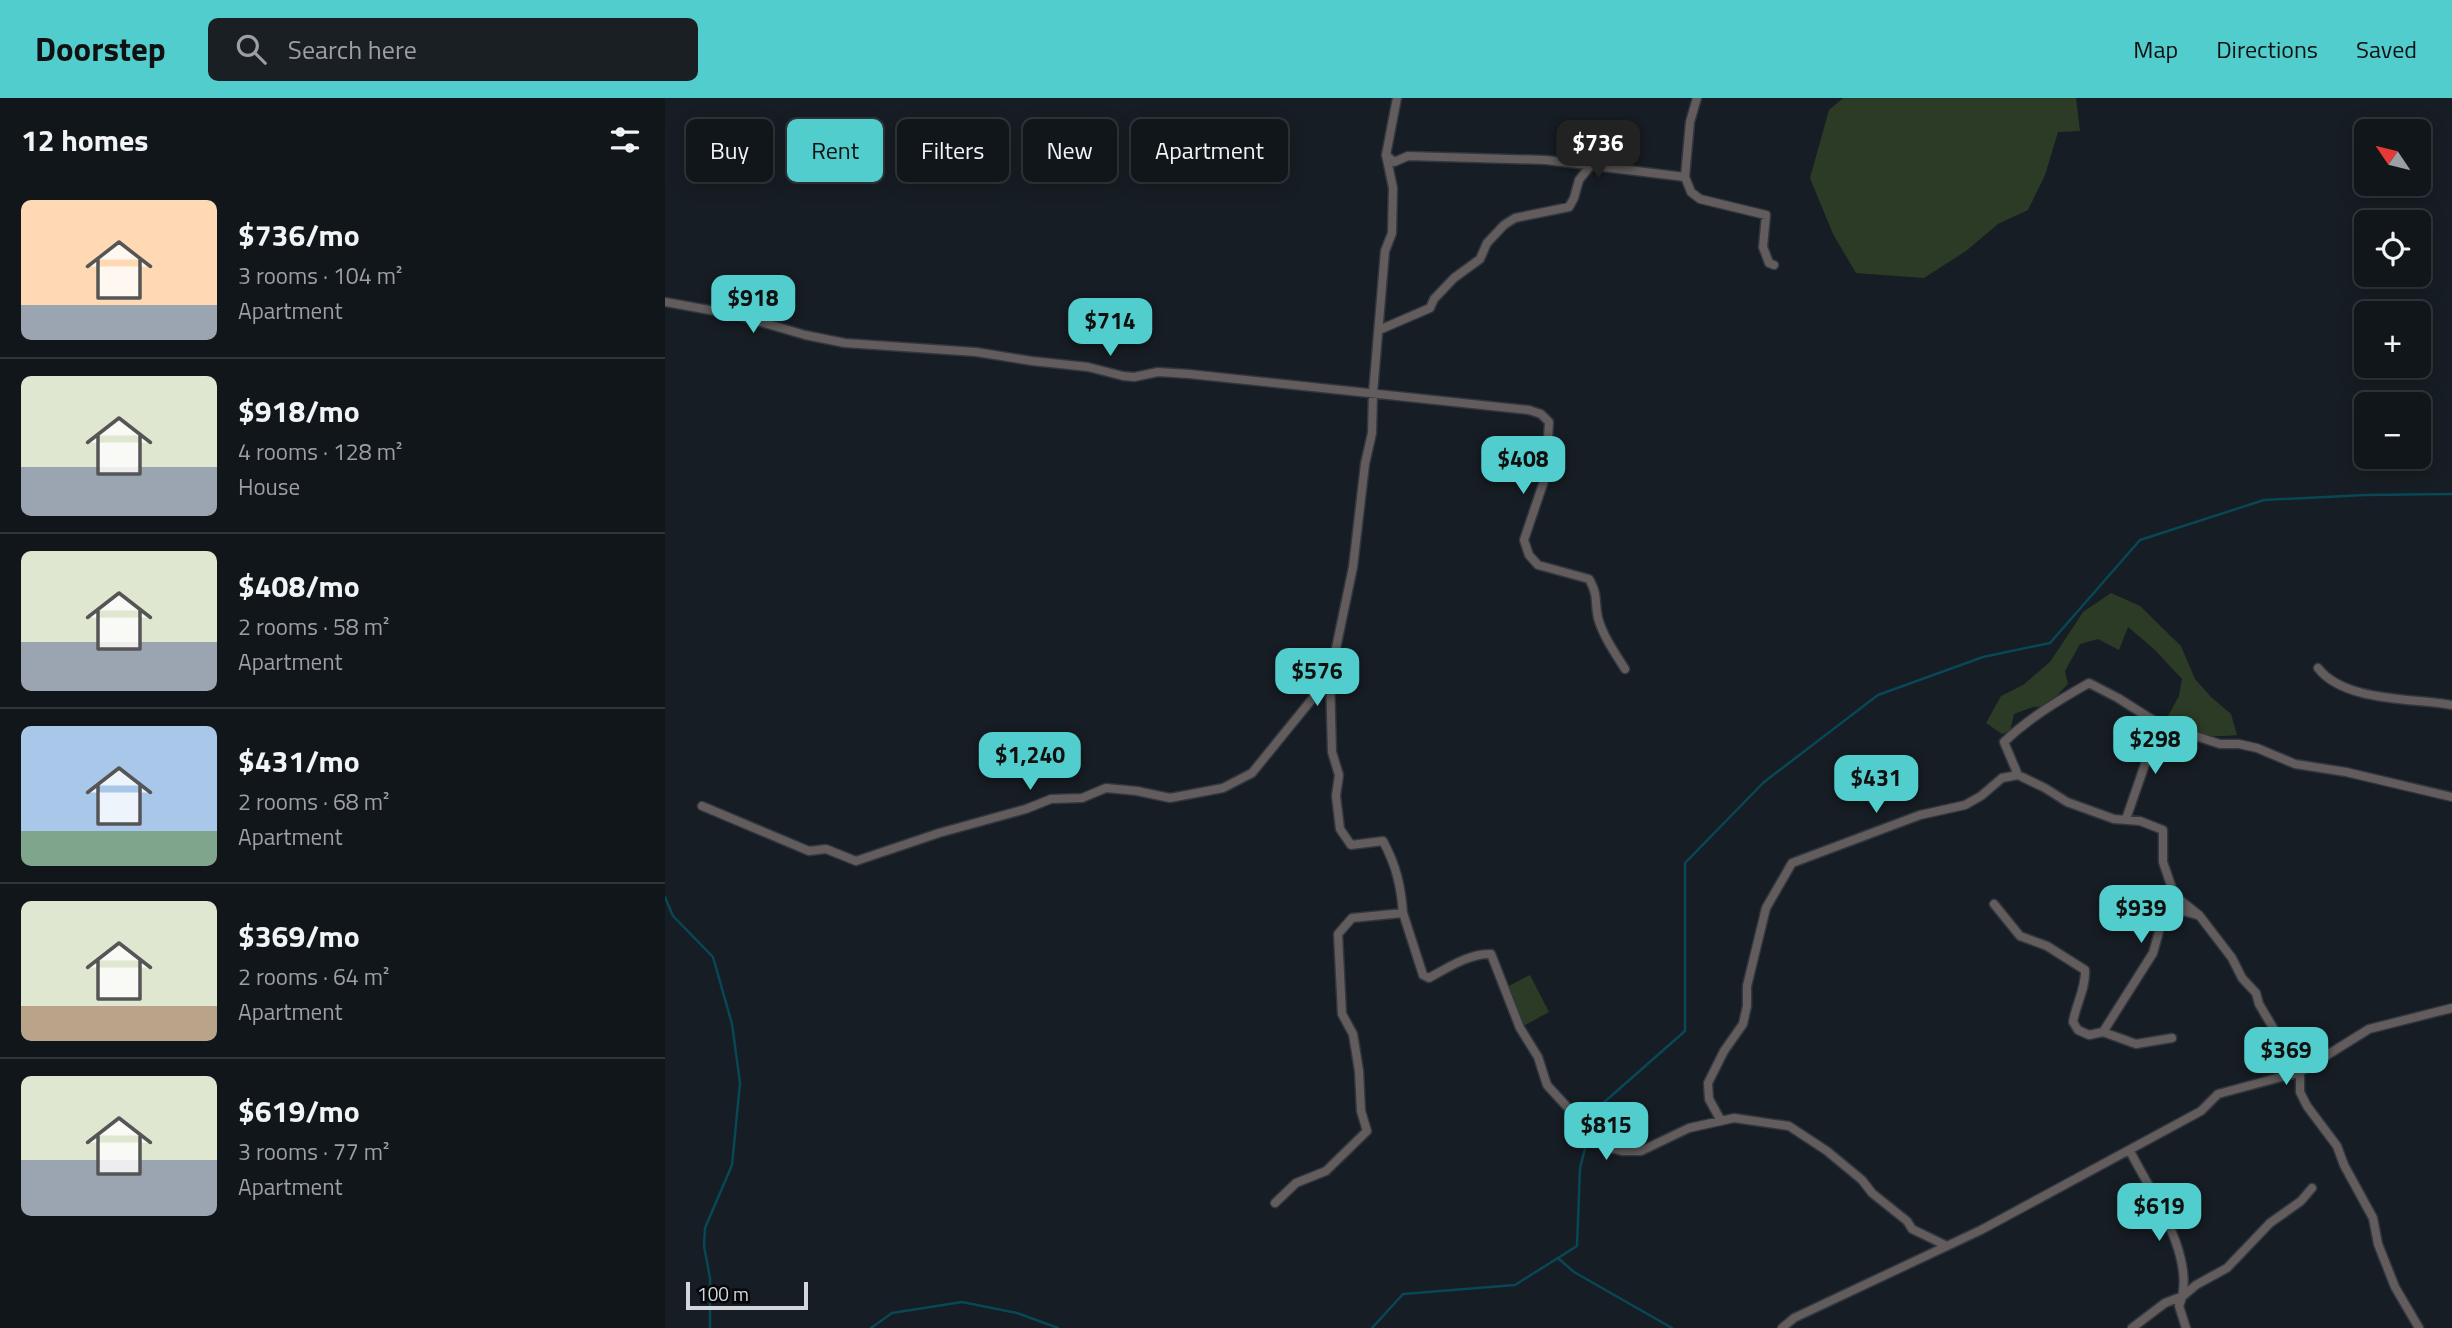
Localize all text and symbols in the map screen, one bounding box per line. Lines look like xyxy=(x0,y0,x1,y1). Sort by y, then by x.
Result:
search box xyxy=(208,18,698,81)
text: Doorstep xyxy=(35,24,166,74)
icon: search xyxy=(232,30,270,68)
text: Search here xyxy=(288,30,417,69)
text: Map xyxy=(2133,31,2178,67)
text: Directions xyxy=(2216,31,2318,67)
text: Saved xyxy=(2356,31,2417,67)
text: 12 homes xyxy=(21,117,148,163)
chip: Buy xyxy=(686,119,773,182)
chip: Rent xyxy=(787,119,883,182)
chip: Filters xyxy=(897,119,1009,182)
chip: New xyxy=(1023,119,1117,182)
chip: Apartment xyxy=(1131,119,1288,182)
north arrow xyxy=(2354,119,2431,196)
map controls xyxy=(2354,119,2431,469)
pin: $736 xyxy=(1557,120,1639,180)
icon: filters xyxy=(606,121,644,159)
text: $736 xyxy=(1572,125,1624,160)
button: locate xyxy=(2354,210,2431,287)
text: $736/mo xyxy=(238,212,360,258)
icon: home xyxy=(77,228,161,312)
text: 3 rooms · 104 m² xyxy=(238,258,402,293)
pin: $918 xyxy=(712,275,794,335)
text: $918 xyxy=(727,280,779,315)
text: Apartment xyxy=(238,293,343,328)
pin: $714 xyxy=(1069,299,1151,358)
button: + xyxy=(2354,301,2431,378)
text: $714 xyxy=(1084,303,1136,338)
text: $918/mo xyxy=(238,388,360,434)
button: − xyxy=(2354,392,2431,469)
icon: home xyxy=(77,404,161,488)
text: 4 rooms · 128 m² xyxy=(238,434,402,469)
pin: $408 xyxy=(1482,436,1564,496)
text: $408 xyxy=(1497,441,1549,476)
text: House xyxy=(238,469,300,504)
text: $408/mo xyxy=(238,563,360,609)
icon: home xyxy=(77,579,161,663)
text: 2 rooms · 58 m² xyxy=(238,609,389,644)
text: Apartment xyxy=(238,644,343,679)
pin: $576 xyxy=(1276,648,1358,708)
text: $576 xyxy=(1291,653,1343,688)
pin: $298 xyxy=(2114,716,2196,776)
text: $298 xyxy=(2129,721,2181,756)
pin: $1,240 xyxy=(973,732,1087,792)
text: $1,240 xyxy=(995,737,1065,772)
text: $431/mo xyxy=(238,738,360,784)
icon: home xyxy=(77,754,161,838)
pin: $431 xyxy=(1835,756,1917,815)
text: $431 xyxy=(1850,760,1902,795)
text: 2 rooms · 68 m² xyxy=(238,784,389,819)
text: Apartment xyxy=(238,819,343,854)
pin: $939 xyxy=(2100,886,2182,945)
text: $939 xyxy=(2115,890,2167,925)
text: $369/mo xyxy=(238,913,360,959)
icon: home xyxy=(77,929,161,1013)
text: 2 rooms · 64 m² xyxy=(238,959,389,994)
text: Apartment xyxy=(238,994,343,1029)
pin: $369 xyxy=(2245,1028,2327,1087)
text: $369 xyxy=(2260,1032,2312,1067)
text: $619/mo xyxy=(238,1088,360,1134)
pin: $815 xyxy=(1565,1102,1647,1162)
icon: home xyxy=(77,1104,161,1188)
text: $815 xyxy=(1580,1107,1632,1142)
text: 3 rooms · 77 m² xyxy=(238,1134,389,1169)
text: Apartment xyxy=(238,1169,343,1204)
pin: $619 xyxy=(2118,1184,2200,1243)
text: $619 xyxy=(2133,1188,2185,1223)
scale bar xyxy=(686,1279,809,1311)
text: 100 m xyxy=(697,1279,749,1308)

